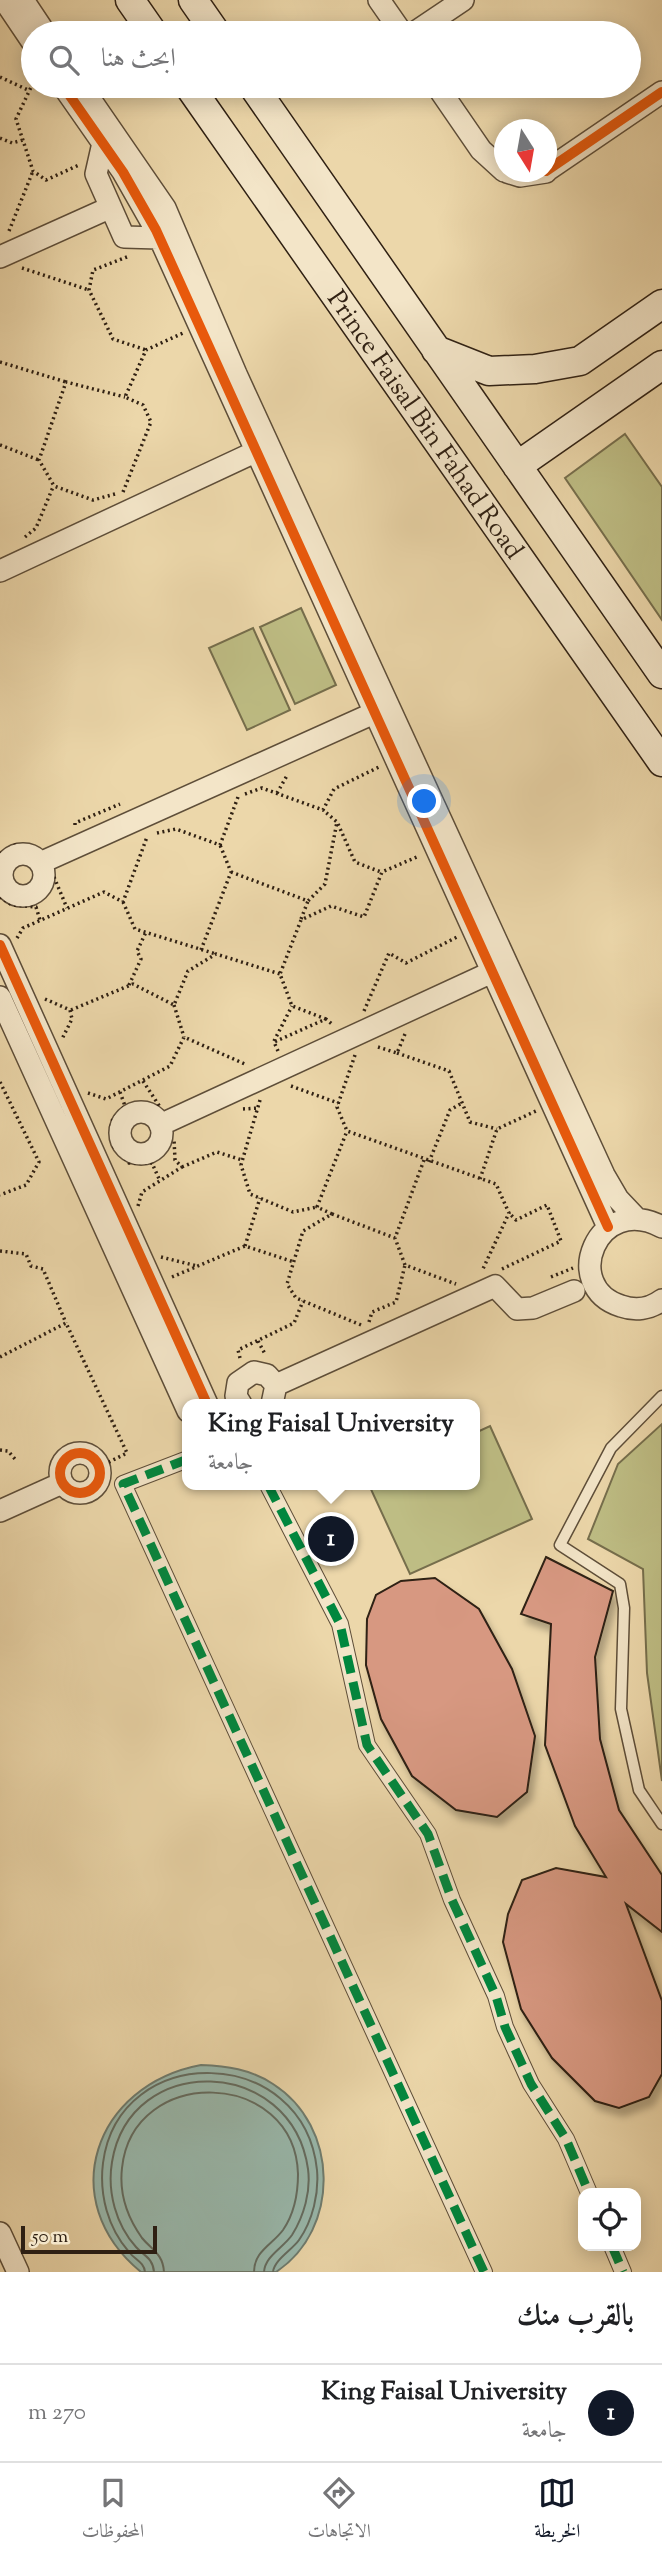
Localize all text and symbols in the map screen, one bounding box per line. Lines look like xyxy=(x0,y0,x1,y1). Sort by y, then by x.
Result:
search box xyxy=(21,21,641,98)
icon: search xyxy=(45,41,83,79)
text: ابحث هنا xyxy=(101,41,176,78)
north arrow xyxy=(494,119,557,182)
street label: Prince Faisal Bin Fahad Road xyxy=(317,284,531,568)
your location xyxy=(407,784,441,818)
popup xyxy=(182,1399,480,1490)
text: King Faisal University xyxy=(208,1406,454,1443)
text: جامعة xyxy=(208,1447,253,1480)
pin: 1 xyxy=(308,1513,354,1565)
map controls xyxy=(578,2188,641,2251)
button: locate xyxy=(578,2188,641,2251)
scale bar xyxy=(21,2223,158,2255)
text: 50 m xyxy=(32,2224,68,2251)
text: بالقرب منك xyxy=(517,2296,634,2339)
text: King Faisal University xyxy=(321,2374,567,2411)
text: 270 m xyxy=(28,2397,86,2430)
text: 1 xyxy=(607,2397,615,2430)
text: جامعة xyxy=(522,2415,567,2448)
tab: المحفوظات xyxy=(82,2474,144,2549)
tab: الاتجاهات xyxy=(307,2474,371,2549)
tab: الخريطة xyxy=(534,2474,580,2549)

